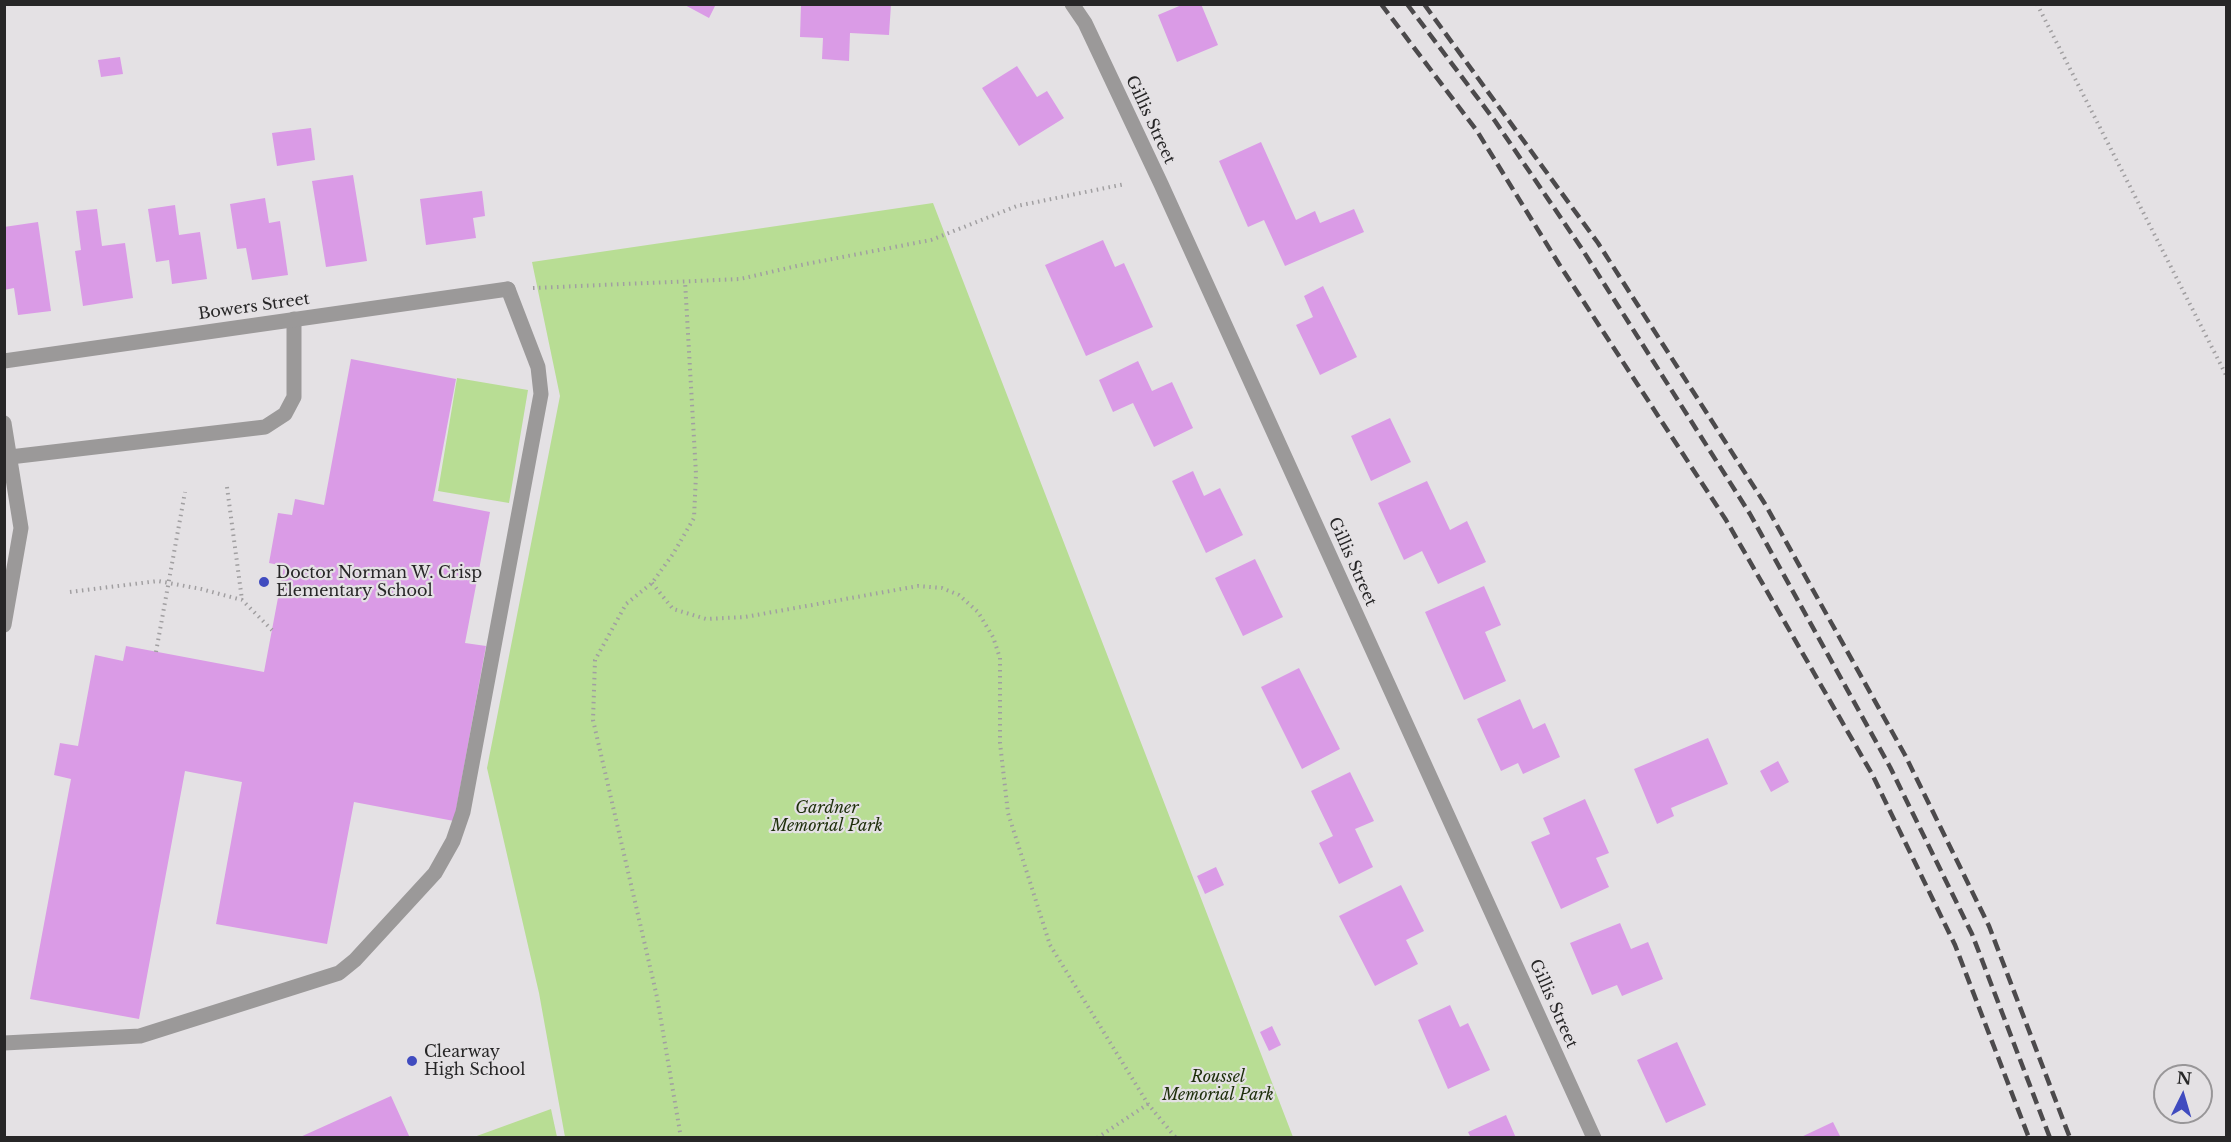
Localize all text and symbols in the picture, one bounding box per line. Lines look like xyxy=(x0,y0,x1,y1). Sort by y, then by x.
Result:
street label: Gillis Street xyxy=(1121,73,1179,167)
street label: Bowers Street xyxy=(197,290,311,324)
street label: Gillis Street xyxy=(1324,515,1380,609)
place label: Doctor Norman W. Crisp Elementary School xyxy=(276,563,482,601)
marker: Doctor Norman W. Crisp Elementary School xyxy=(257,575,271,589)
park label: Gardner Memorial Park xyxy=(771,798,883,836)
street label: Gillis Street xyxy=(1525,957,1581,1051)
place label: Clearway High School xyxy=(424,1042,525,1080)
marker: Clearway High School xyxy=(405,1054,419,1068)
north arrow xyxy=(2153,1064,2213,1124)
park label: Roussel Memorial Park xyxy=(1162,1067,1274,1105)
text: N xyxy=(2176,1067,2193,1089)

